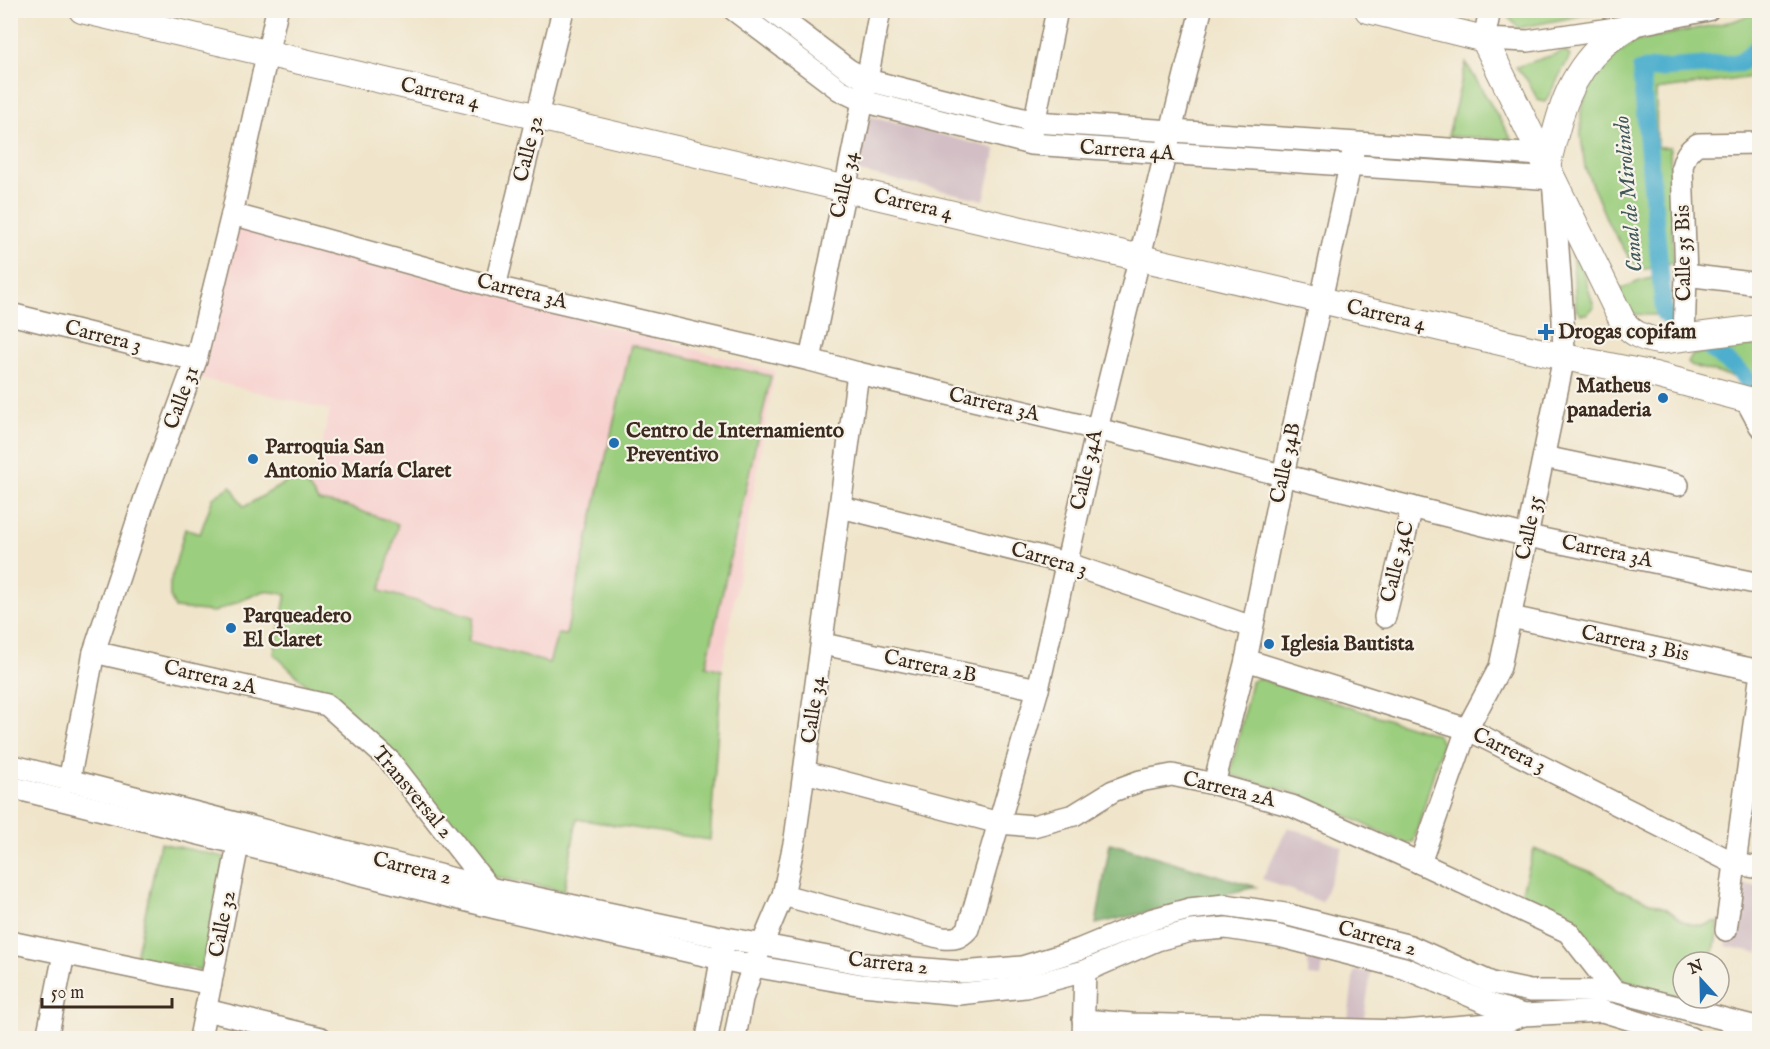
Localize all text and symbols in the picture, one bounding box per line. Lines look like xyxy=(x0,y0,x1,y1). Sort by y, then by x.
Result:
street label: Carrera 4 xyxy=(398,72,483,116)
street label: Calle 32 xyxy=(508,113,550,185)
water label: Canal de Mirolindo xyxy=(1608,115,1650,273)
street label: Carrera 4A xyxy=(1079,134,1176,168)
street label: Calle 34 xyxy=(825,148,865,221)
street label: Carrera 4 xyxy=(871,183,956,227)
street label: Calle 35 Bis xyxy=(1670,204,1698,302)
street label: Carrera 3A xyxy=(474,268,571,316)
street label: Carrera 4 xyxy=(1344,294,1429,338)
street label: Carrera 3 xyxy=(62,314,144,360)
place label: Drogas copifam xyxy=(1558,319,1697,346)
marker: Drogas copifam xyxy=(1539,325,1553,339)
street label: Calle 31 xyxy=(158,363,206,433)
place label: Matheus panaderia xyxy=(1566,373,1652,424)
street label: Carrera 3A xyxy=(946,381,1043,429)
marker: Matheus panaderia xyxy=(1656,391,1670,405)
place label: Centro de Internamiento Preventivo xyxy=(626,418,845,469)
street label: Calle 34B xyxy=(1264,420,1308,506)
street label: Calle 34A xyxy=(1065,426,1110,513)
place label: Parroquia San Antonio María Claret xyxy=(264,434,452,485)
marker: Centro de Internamiento Preventivo xyxy=(607,436,621,450)
marker: Parroquia San Antonio María Claret xyxy=(246,452,260,466)
street label: Calle 35 xyxy=(1510,493,1550,563)
street label: Calle 34C xyxy=(1375,519,1421,605)
street label: Carrera 3A xyxy=(1559,529,1656,575)
street label: Carrera 3 xyxy=(1008,536,1090,584)
place label: Parqueadero El Claret xyxy=(243,603,352,654)
street label: Carrera 3 Bis xyxy=(1578,619,1692,669)
marker: Parqueadero El Claret xyxy=(224,621,238,635)
place label: Iglesia Bautista xyxy=(1281,631,1415,658)
marker: Iglesia Bautista xyxy=(1262,637,1276,651)
street label: Carrera 2B xyxy=(881,644,979,690)
street label: Carrera 2A xyxy=(161,654,260,702)
street label: Calle 34 xyxy=(796,674,832,745)
street label: Carrera 3 xyxy=(1468,722,1550,780)
street label: Transversal 2 xyxy=(366,741,459,845)
street label: Carrera 2A xyxy=(1180,765,1279,815)
street label: Carrera 2 xyxy=(370,846,454,892)
street label: Calle 32 xyxy=(203,888,243,960)
street label: Carrera 2 xyxy=(1335,915,1419,963)
street label: Carrera 2 xyxy=(847,946,930,982)
north arrow xyxy=(1671,950,1731,1010)
text: N xyxy=(1685,956,1706,980)
scale bar xyxy=(42,971,172,1009)
text: 50 m xyxy=(51,982,84,1005)

